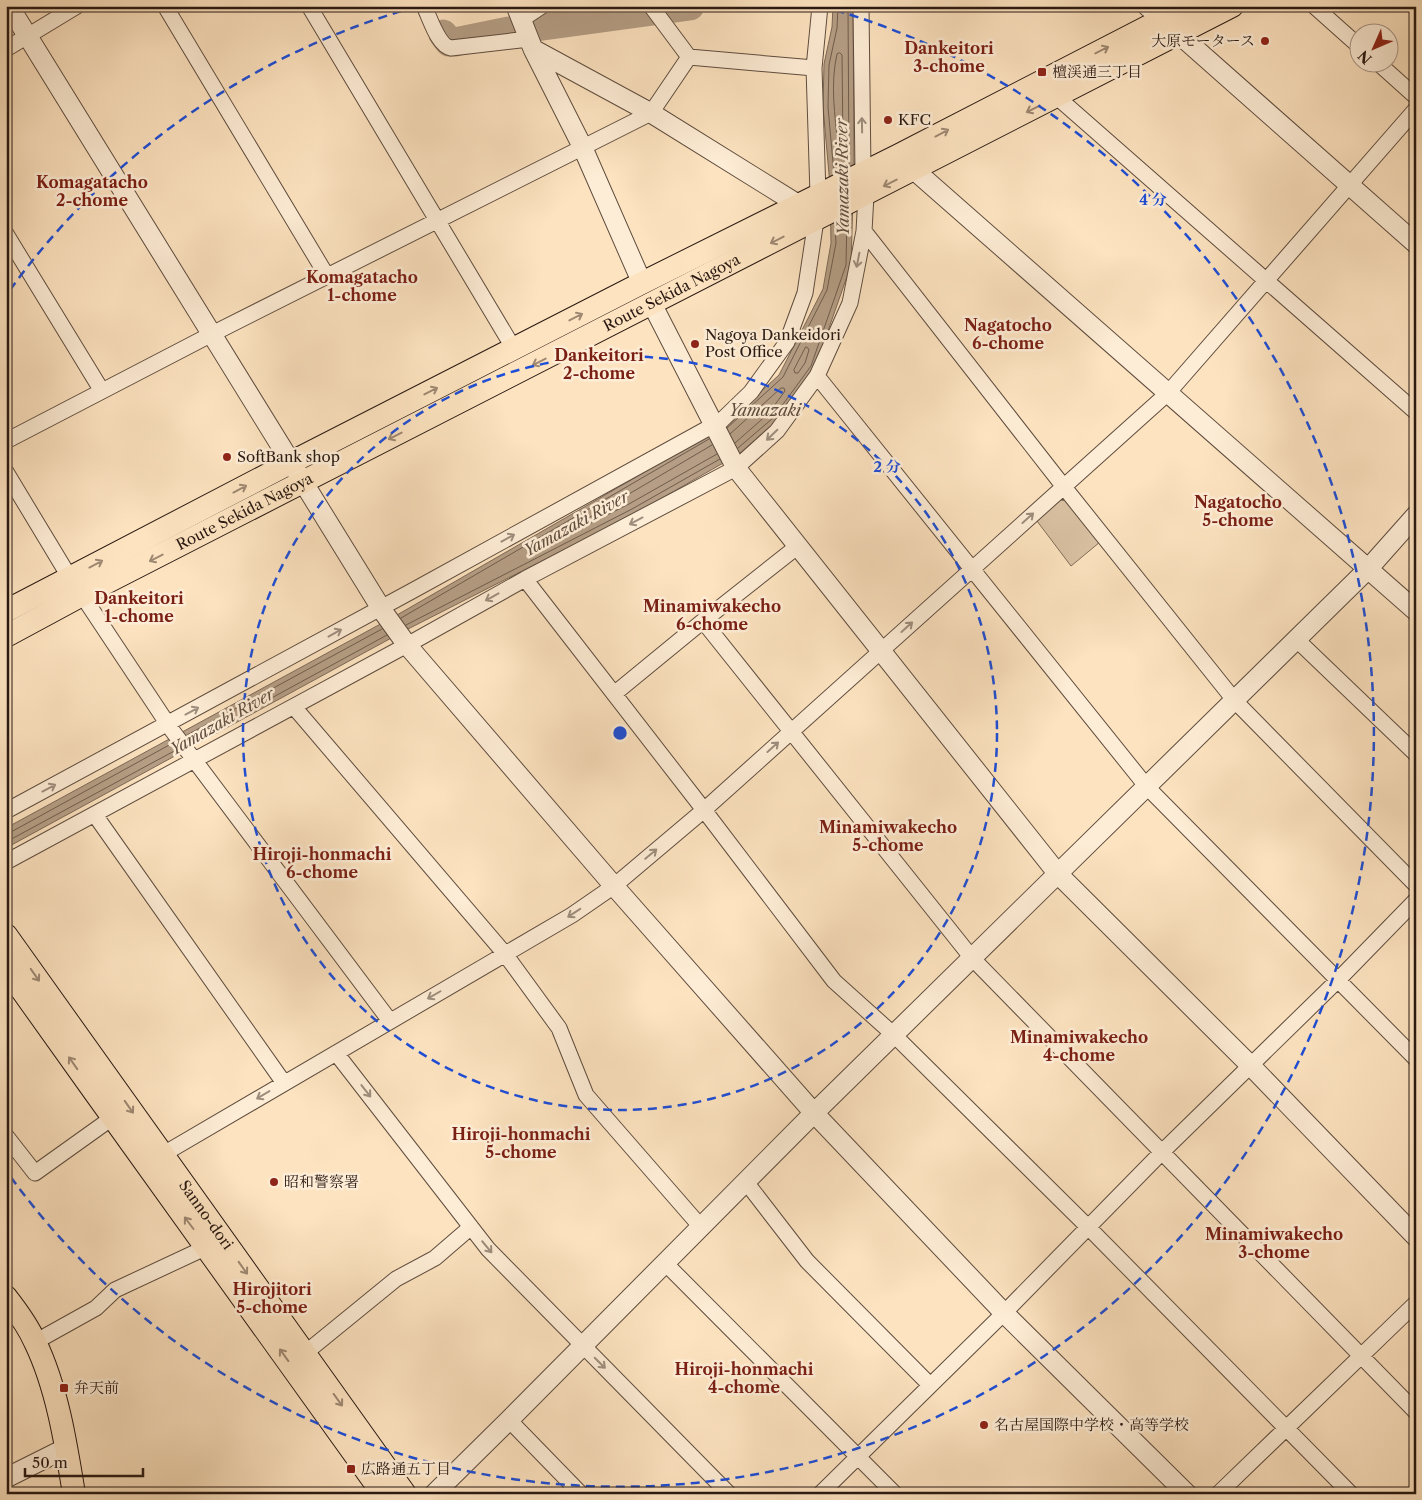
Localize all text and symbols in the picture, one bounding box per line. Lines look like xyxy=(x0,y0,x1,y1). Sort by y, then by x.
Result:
north arrow xyxy=(1350,22,1400,72)
place label: 大原モータース xyxy=(1151,31,1255,50)
marker: 大原モータース xyxy=(1259,35,1271,47)
district label: Dankeitori 3-chome xyxy=(904,38,994,76)
one-way arrow xyxy=(1094,45,1109,54)
text: N xyxy=(1354,47,1375,68)
place label: 檀渓通三丁目 xyxy=(1052,62,1142,81)
marker: 檀渓通三丁目 xyxy=(1036,66,1048,78)
one-way arrow xyxy=(1026,104,1041,114)
place label: KFC xyxy=(898,110,931,129)
marker: KFC xyxy=(882,114,894,126)
water label: Yamazaki River xyxy=(831,117,853,236)
one-way arrow xyxy=(857,117,867,133)
one-way arrow xyxy=(934,128,949,137)
district label: Komagatacho 2-chome xyxy=(36,172,148,210)
one-way arrow xyxy=(883,179,898,188)
text: 4 分 xyxy=(1139,190,1167,209)
one-way arrow xyxy=(770,235,785,245)
street label: Route Sekida Nagoya xyxy=(600,250,743,335)
one-way arrow xyxy=(853,252,862,268)
district label: Komagatacho 1-chome xyxy=(306,267,418,305)
one-way arrow xyxy=(568,312,583,321)
district label: Nagatocho 6-chome xyxy=(964,315,1052,353)
place label: Nagoya Dankeidori Post Office xyxy=(705,325,841,361)
marker: Nagoya Dankeidori Post Office xyxy=(689,338,701,350)
district label: Dankeitori 2-chome xyxy=(554,345,644,383)
one-way arrow xyxy=(532,358,547,367)
one-way arrow xyxy=(423,386,438,395)
water label: Yamazaki xyxy=(729,400,802,420)
one-way arrow xyxy=(766,429,778,441)
one-way arrow xyxy=(387,431,402,441)
place label: SoftBank shop xyxy=(237,447,340,466)
marker: SoftBank shop xyxy=(221,451,233,463)
text: 2 分 xyxy=(873,457,901,476)
street label: Route Sekida Nagoya xyxy=(173,468,316,554)
one-way arrow xyxy=(232,484,247,493)
water label: Yamazaki River xyxy=(520,485,633,560)
district label: Nagatocho 5-chome xyxy=(1194,492,1282,530)
one-way arrow xyxy=(1022,513,1035,524)
one-way arrow xyxy=(628,516,643,526)
one-way arrow xyxy=(501,533,515,543)
one-way arrow xyxy=(149,554,164,563)
one-way arrow xyxy=(88,559,103,568)
district label: Dankeitori 1-chome xyxy=(94,588,184,626)
one-way arrow xyxy=(486,593,500,603)
district label: Minamiwakecho 6-chome xyxy=(643,596,781,634)
one-way arrow xyxy=(901,621,914,633)
one-way arrow xyxy=(327,628,342,637)
water label: Yamazaki River xyxy=(166,682,279,759)
one-way arrow xyxy=(185,705,199,715)
centre of rings xyxy=(611,724,629,742)
one-way arrow xyxy=(767,741,780,753)
one-way arrow xyxy=(41,782,56,792)
district label: Minamiwakecho 5-chome xyxy=(819,817,957,855)
district label: Hiroji-honmachi 6-chome xyxy=(253,844,392,882)
one-way arrow xyxy=(645,849,658,860)
one-way arrow xyxy=(567,908,581,918)
one-way arrow xyxy=(29,968,40,981)
one-way arrow xyxy=(427,991,441,1001)
district label: Minamiwakecho 4-chome xyxy=(1010,1027,1148,1065)
one-way arrow xyxy=(68,1056,78,1070)
one-way arrow xyxy=(360,1084,371,1097)
one-way arrow xyxy=(257,1091,271,1101)
one-way arrow xyxy=(124,1100,134,1114)
district label: Hiroji-honmachi 5-chome xyxy=(452,1124,591,1162)
place label: 昭和警察署 xyxy=(284,1172,359,1191)
street label: Sanno-dori xyxy=(175,1176,238,1254)
marker: 昭和警察署 xyxy=(268,1176,280,1188)
one-way arrow xyxy=(183,1217,194,1230)
district label: Minamiwakecho 3-chome xyxy=(1205,1224,1343,1262)
one-way arrow xyxy=(481,1241,492,1254)
one-way arrow xyxy=(238,1261,248,1275)
district label: Hirojitori 5-chome xyxy=(232,1279,312,1317)
one-way arrow xyxy=(279,1348,289,1362)
one-way arrow xyxy=(594,1357,606,1369)
district label: Hiroji-honmachi 4-chome xyxy=(675,1359,814,1397)
place label: 弁天前 xyxy=(74,1378,119,1397)
marker: 弁天前 xyxy=(58,1382,70,1394)
one-way arrow xyxy=(333,1393,343,1407)
place label: 名古屋国際中学校・高等学校 xyxy=(994,1415,1189,1434)
marker: 名古屋国際中学校・高等学校 xyxy=(978,1419,990,1431)
scale bar xyxy=(25,1445,142,1477)
text: 50 m xyxy=(32,1453,68,1472)
place label: 広路通五丁目 xyxy=(361,1459,451,1478)
marker: 広路通五丁目 xyxy=(345,1463,357,1475)

